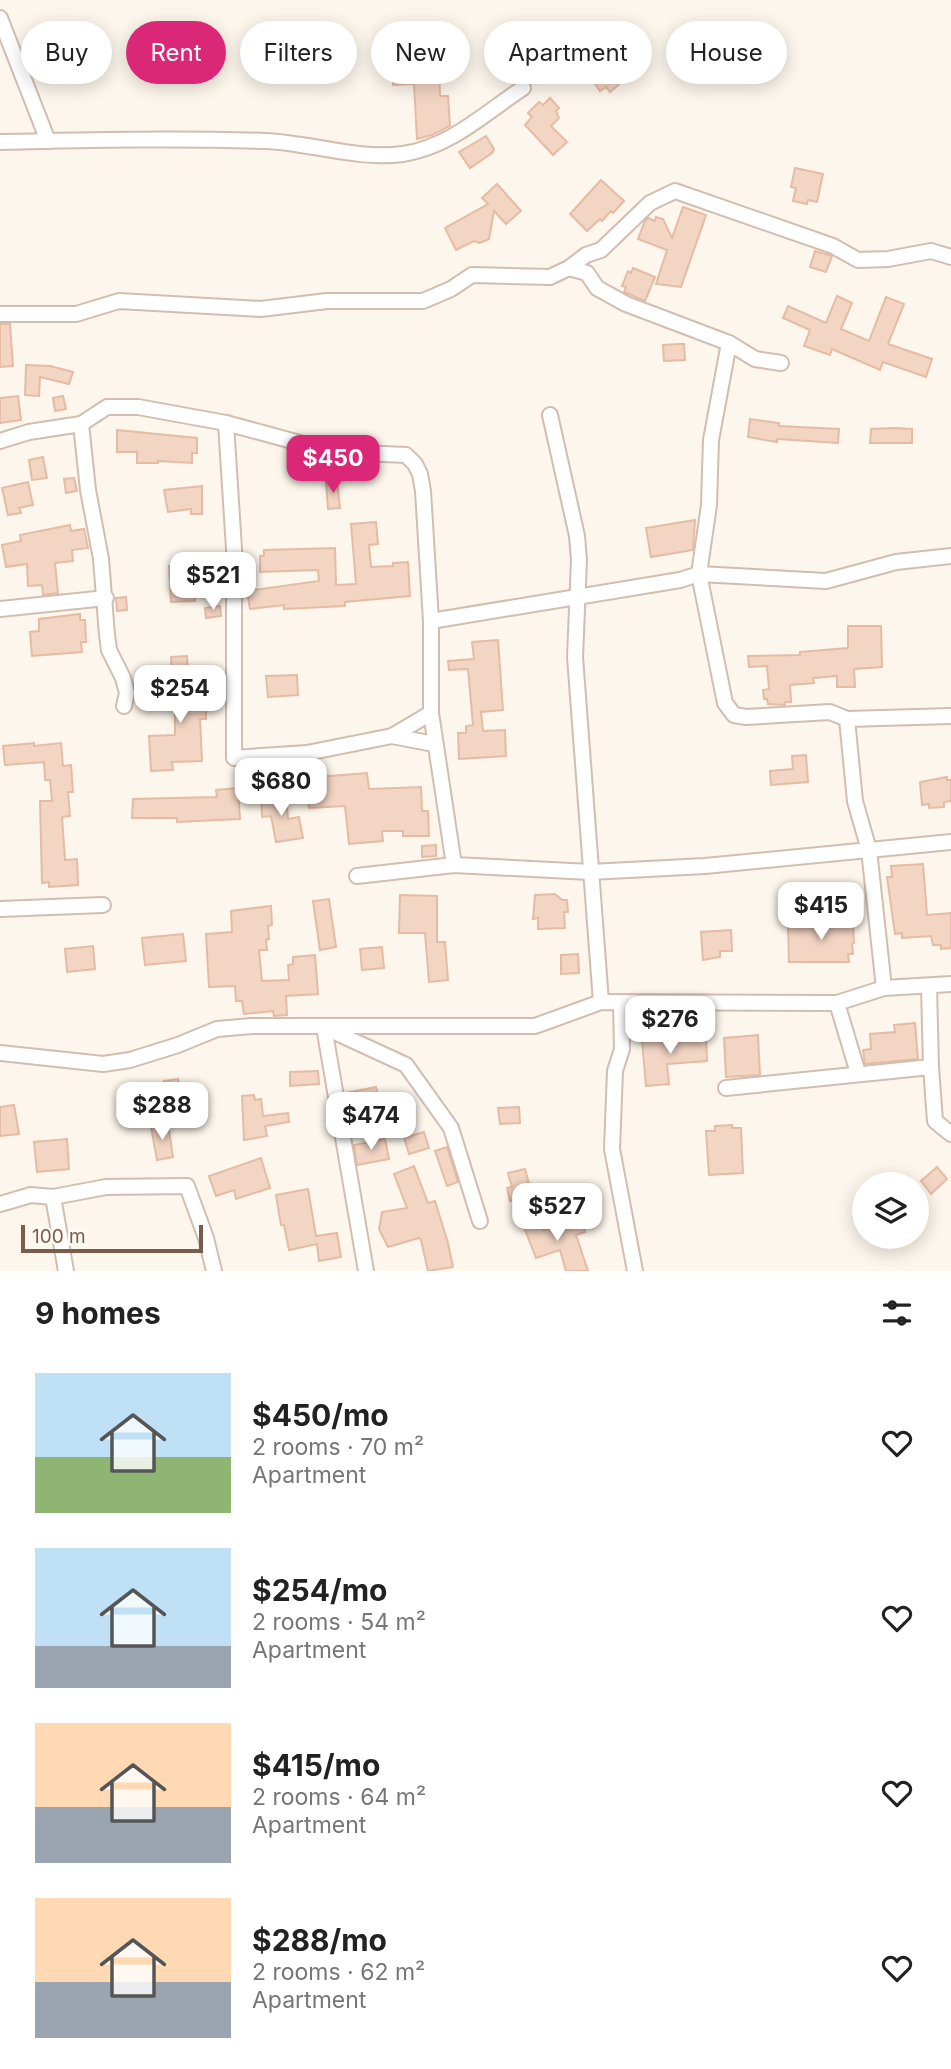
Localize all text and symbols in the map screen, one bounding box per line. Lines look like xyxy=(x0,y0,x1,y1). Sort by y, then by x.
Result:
chip: Buy xyxy=(21,21,112,84)
chip: Rent xyxy=(126,21,226,84)
chip: Filters xyxy=(240,21,357,84)
chip: New xyxy=(371,21,470,84)
chip: Apartment xyxy=(484,21,652,84)
chip: House xyxy=(666,21,787,84)
pin: $450 xyxy=(292,435,374,495)
text: $450 xyxy=(303,444,363,472)
pin: $521 xyxy=(172,552,254,612)
text: $521 xyxy=(186,561,240,589)
pin: $254 xyxy=(139,666,221,725)
text: $254 xyxy=(150,674,210,702)
pin: $680 xyxy=(240,758,322,818)
text: $680 xyxy=(251,767,311,795)
pin: $415 xyxy=(780,883,862,942)
text: $415 xyxy=(794,891,848,919)
pin: $276 xyxy=(629,996,711,1056)
text: $276 xyxy=(641,1005,699,1033)
pin: $288 xyxy=(121,1082,203,1142)
text: $288 xyxy=(132,1091,192,1119)
pin: $474 xyxy=(330,1092,412,1152)
text: $474 xyxy=(342,1101,400,1129)
map controls xyxy=(852,1172,929,1249)
button: layers xyxy=(852,1172,929,1249)
pin: $527 xyxy=(516,1184,598,1243)
text: $527 xyxy=(528,1192,586,1220)
scale bar xyxy=(21,1222,203,1254)
text: 100 m xyxy=(32,1225,86,1248)
icon: filters xyxy=(878,1294,916,1332)
text: 9 homes xyxy=(35,1295,161,1331)
text: $450/mo xyxy=(252,1397,389,1433)
icon: home xyxy=(91,1401,175,1485)
icon: heart xyxy=(878,1424,916,1462)
text: 2 rooms · 70 m² xyxy=(252,1433,424,1461)
text: Apartment xyxy=(252,1461,366,1489)
text: $254/mo xyxy=(252,1572,387,1608)
icon: home xyxy=(91,1576,175,1660)
icon: heart xyxy=(878,1599,916,1637)
text: 2 rooms · 54 m² xyxy=(252,1608,426,1636)
text: Apartment xyxy=(252,1636,366,1664)
text: $415/mo xyxy=(252,1747,380,1783)
icon: home xyxy=(91,1751,175,1835)
icon: heart xyxy=(878,1774,916,1812)
text: 2 rooms · 64 m² xyxy=(252,1783,426,1811)
text: Apartment xyxy=(252,1811,366,1839)
text: $288/mo xyxy=(252,1922,387,1958)
icon: home xyxy=(91,1926,175,2010)
icon: heart xyxy=(878,1949,916,1987)
text: 2 rooms · 62 m² xyxy=(252,1958,425,1986)
text: Apartment xyxy=(252,1986,366,2014)

